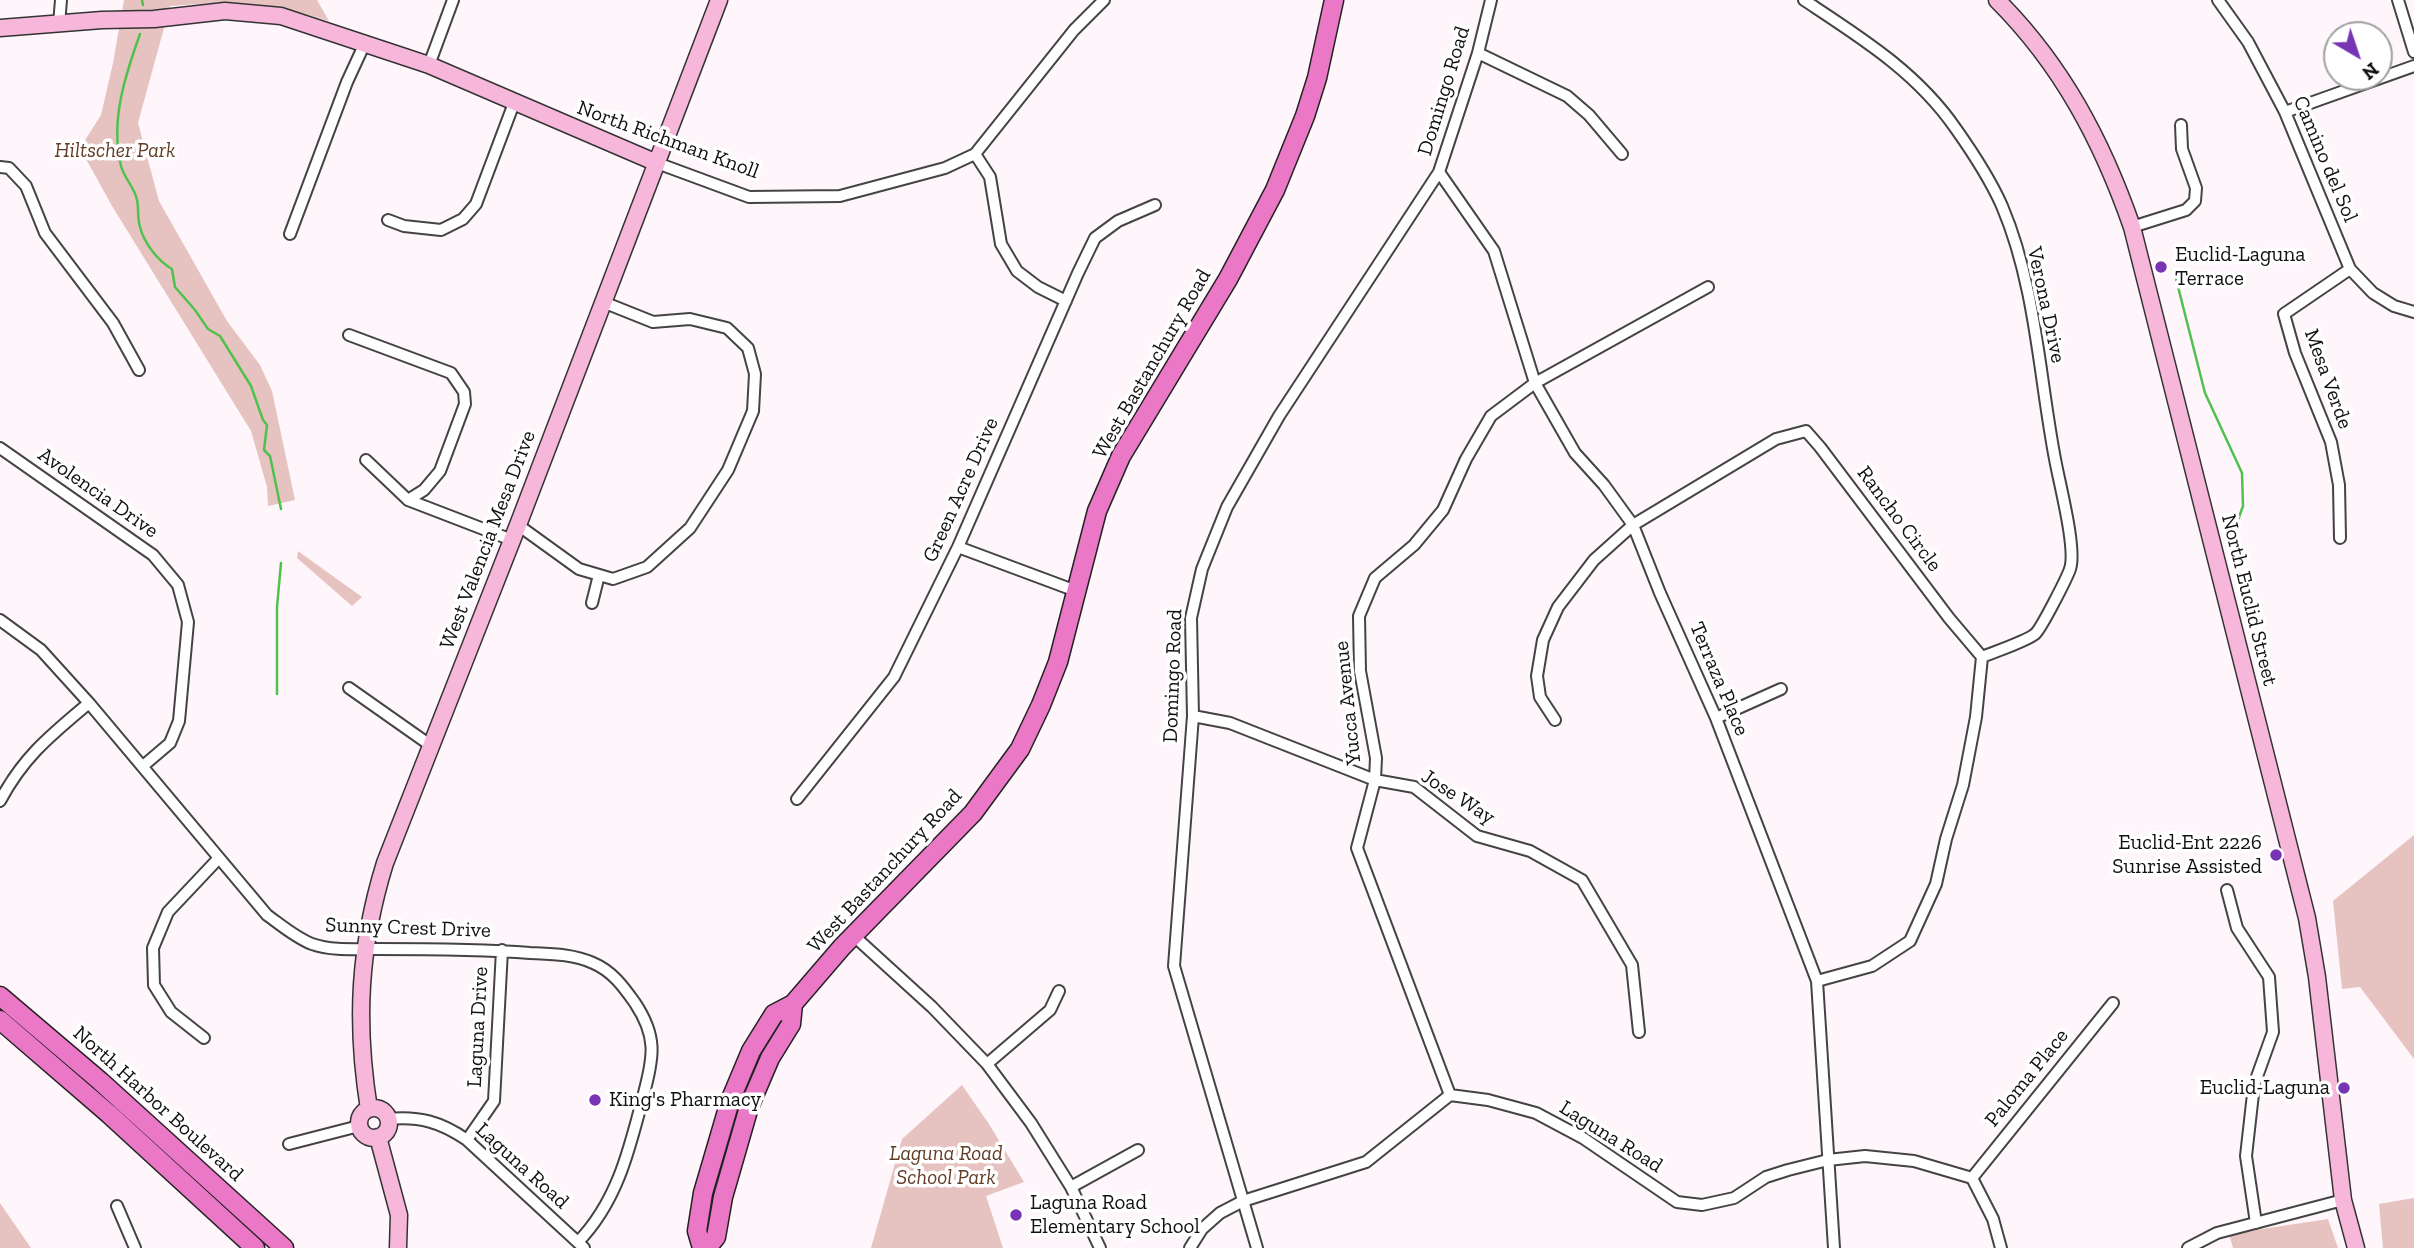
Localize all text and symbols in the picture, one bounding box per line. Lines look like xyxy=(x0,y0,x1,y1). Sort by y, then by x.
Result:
north arrow xyxy=(2323,21,2393,91)
street label: Domingo Road xyxy=(1412,23,1476,159)
text: N xyxy=(2357,58,2383,85)
street label: Camino del Sol xyxy=(2287,92,2363,226)
street label: North Richman Knoll xyxy=(574,95,762,185)
park label: Hiltscher Park xyxy=(55,138,175,164)
place label: Euclid-Laguna Terrace xyxy=(2175,242,2305,292)
street label: Verona Drive xyxy=(2021,245,2071,365)
marker: Euclid-Laguna Terrace xyxy=(2153,259,2169,275)
street label: West Bastanchury Road xyxy=(1087,265,1217,463)
street label: Mesa Verde xyxy=(2298,326,2358,432)
street label: Green Acre Drive xyxy=(918,414,1004,566)
street label: West Valencia Mesa Drive xyxy=(435,427,541,653)
street label: Avolencia Drive xyxy=(33,442,163,544)
street label: Rancho Circle xyxy=(1851,461,1947,577)
street label: North Euclid Street xyxy=(2216,512,2282,688)
street label: Domingo Road xyxy=(1158,609,1188,743)
street label: Terraza Place xyxy=(1684,618,1754,740)
street label: Yucca Avenue xyxy=(1329,640,1367,766)
street label: Jose Way xyxy=(1416,764,1500,830)
street label: West Bastanchury Road xyxy=(802,784,968,958)
place label: Euclid-Ent 2226 Sunrise Assisted xyxy=(2112,830,2262,880)
marker: Euclid-Ent 2226 Sunrise Assisted xyxy=(2268,847,2284,863)
street label: Sunny Crest Drive xyxy=(325,913,491,943)
street label: Laguna Drive xyxy=(462,966,494,1088)
street label: North Harbor Boulevard xyxy=(68,1021,248,1187)
street label: Paloma Place xyxy=(1980,1024,2074,1132)
place label: Euclid-Laguna xyxy=(2200,1075,2330,1101)
marker: Euclid-Laguna xyxy=(2336,1080,2352,1096)
place label: King's Pharmacy xyxy=(609,1087,761,1113)
marker: King's Pharmacy xyxy=(587,1092,603,1108)
street label: Laguna Road xyxy=(1555,1095,1667,1179)
street label: Laguna Road xyxy=(470,1118,574,1214)
park label: Laguna Road School Park xyxy=(889,1141,1003,1191)
place label: Laguna Road Elementary School xyxy=(1030,1190,1200,1240)
marker: Laguna Road Elementary School xyxy=(1008,1207,1024,1223)

